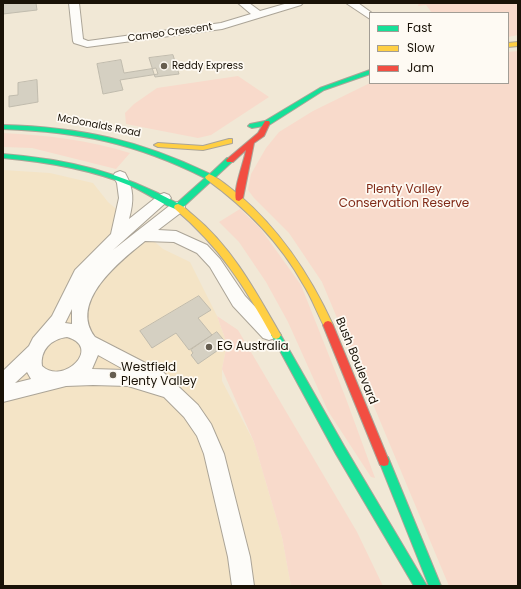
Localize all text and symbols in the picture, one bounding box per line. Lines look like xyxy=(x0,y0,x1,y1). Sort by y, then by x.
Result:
legend xyxy=(369,12,509,84)
text: Fast xyxy=(407,19,432,36)
street label: Cameo Crescent xyxy=(127,21,213,45)
text: Slow xyxy=(407,39,435,56)
text: Jam xyxy=(407,59,434,76)
place label: Reddy Express xyxy=(172,60,243,72)
marker: Reddy Express xyxy=(159,61,169,71)
street label: McDonalds Road xyxy=(56,112,142,140)
park label: Plenty Valley Conservation Reserve xyxy=(339,183,469,211)
street label: Bush Boulevard xyxy=(332,315,380,407)
place label: EG Australia xyxy=(217,340,289,354)
marker: EG Australia xyxy=(204,342,214,352)
place label: Westfield Plenty Valley xyxy=(121,361,197,389)
marker: Westfield Plenty Valley xyxy=(108,370,118,380)

